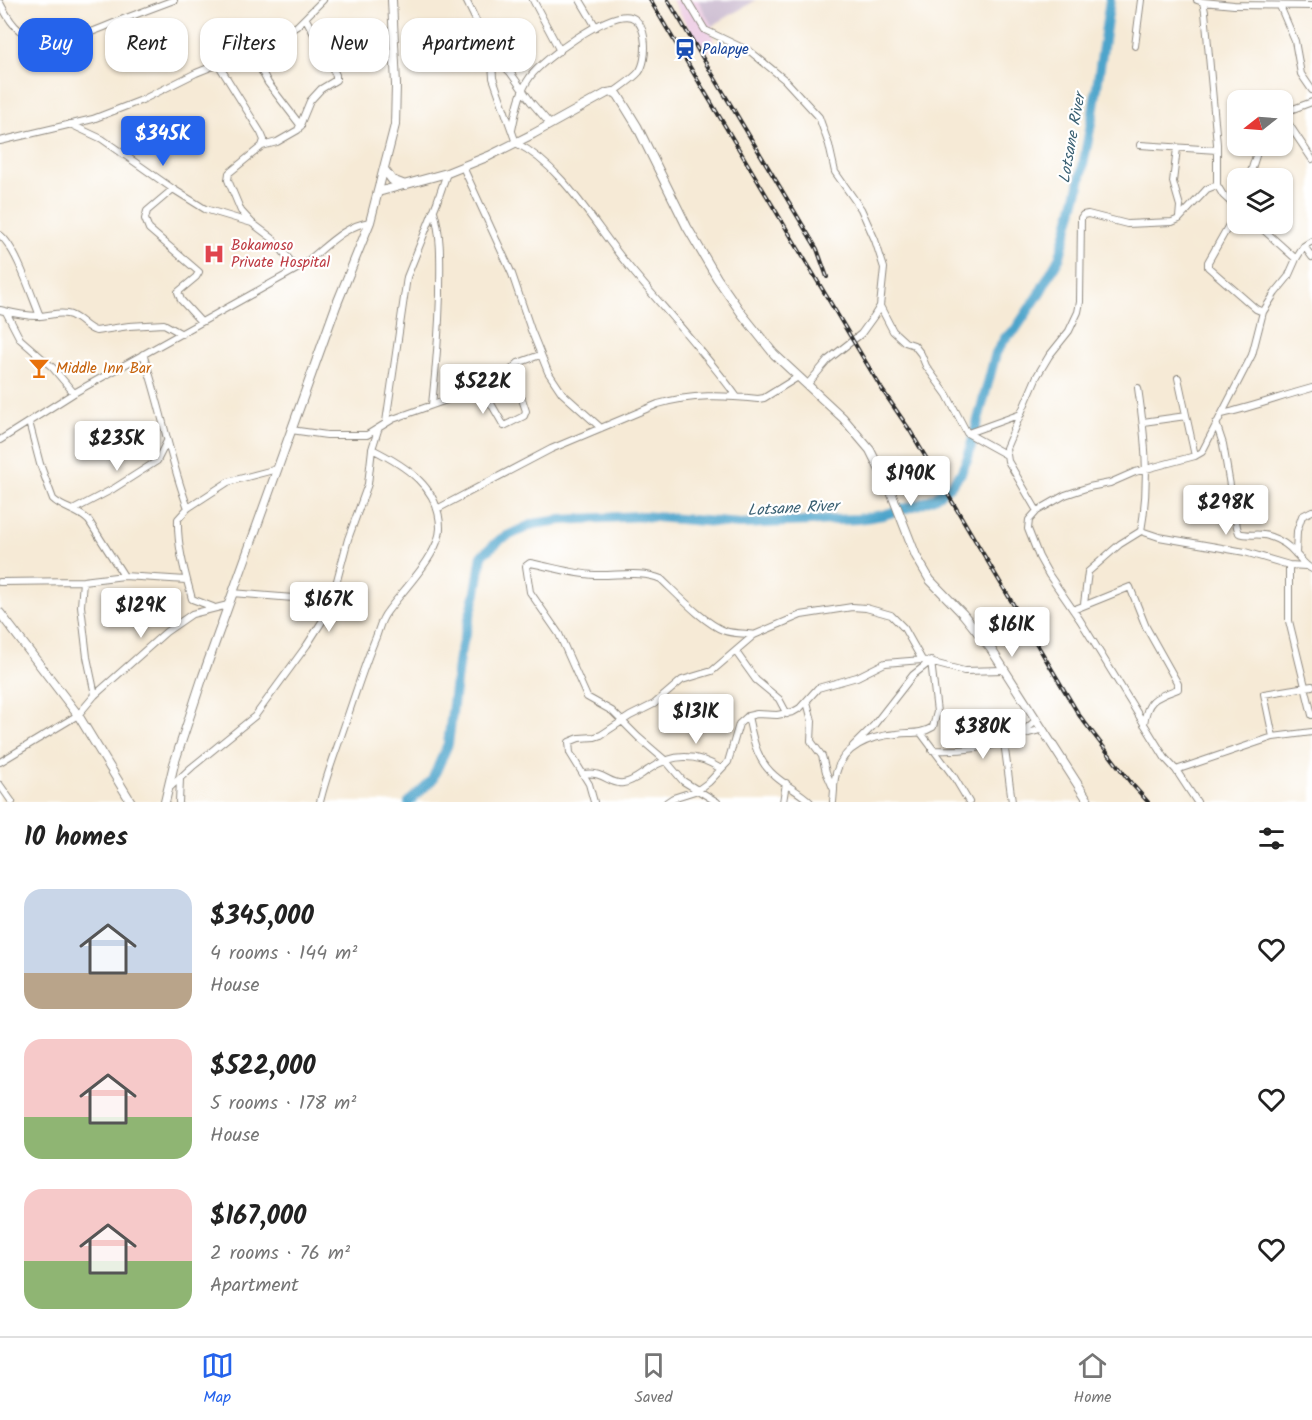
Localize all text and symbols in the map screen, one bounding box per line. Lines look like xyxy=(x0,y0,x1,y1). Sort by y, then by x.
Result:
chip: Buy xyxy=(18,18,93,72)
chip: Rent xyxy=(105,18,188,72)
chip: Filters xyxy=(200,18,297,72)
chip: New xyxy=(309,18,389,72)
chip: Apartment xyxy=(401,18,536,72)
station icon: Palapye xyxy=(673,37,697,61)
place label: Palapye xyxy=(702,38,749,62)
water label: Lotsane River xyxy=(1052,88,1093,185)
north arrow xyxy=(1227,90,1293,156)
map controls xyxy=(1227,90,1293,234)
pin: $345K xyxy=(121,116,205,167)
text: $345K xyxy=(135,119,191,151)
button: layers xyxy=(1227,168,1293,234)
place label: Bokamoso Private Hospital xyxy=(231,234,330,275)
hospital icon: Bokamoso Private Hospital xyxy=(202,242,226,266)
bar icon: Middle Inn Bar xyxy=(27,356,51,380)
place label: Middle Inn Bar xyxy=(56,357,152,381)
pin: $522K xyxy=(441,364,525,415)
text: $522K xyxy=(454,367,512,399)
pin: $235K xyxy=(75,421,159,472)
text: $235K xyxy=(89,424,145,456)
pin: $190K xyxy=(869,456,953,507)
text: $190K xyxy=(886,459,936,491)
pin: $298K xyxy=(1184,485,1268,536)
text: $298K xyxy=(1197,488,1255,520)
water label: Lotsane River xyxy=(747,493,843,523)
pin: $167K xyxy=(287,582,371,633)
text: $167K xyxy=(304,585,354,617)
pin: $129K xyxy=(99,588,183,639)
text: $129K xyxy=(115,591,167,623)
pin: $161K xyxy=(970,607,1054,658)
text: $161K xyxy=(989,610,1035,642)
pin: $131K xyxy=(654,694,738,745)
text: $131K xyxy=(673,697,719,729)
pin: $380K xyxy=(941,709,1025,760)
text: $380K xyxy=(955,712,1011,744)
text: 10 homes xyxy=(24,817,128,859)
icon: filters xyxy=(1255,822,1288,855)
text: $345,000 xyxy=(210,896,314,938)
icon: home xyxy=(72,913,144,985)
icon: heart xyxy=(1255,933,1288,966)
text: 4 rooms · 144 m² xyxy=(210,938,357,970)
text: House xyxy=(210,970,260,1002)
text: $522,000 xyxy=(210,1046,316,1088)
icon: home xyxy=(72,1063,144,1135)
icon: heart xyxy=(1255,1083,1288,1116)
text: 5 rooms · 178 m² xyxy=(210,1088,356,1120)
text: House xyxy=(210,1120,260,1152)
text: $167,000 xyxy=(210,1196,306,1238)
icon: home xyxy=(72,1213,144,1285)
icon: heart xyxy=(1255,1233,1288,1266)
text: 2 rooms · 76 m² xyxy=(210,1238,350,1270)
text: Apartment xyxy=(210,1270,299,1302)
tab: Map xyxy=(201,1349,234,1410)
tab: Saved xyxy=(635,1349,673,1410)
tab: Home xyxy=(1074,1349,1111,1410)

